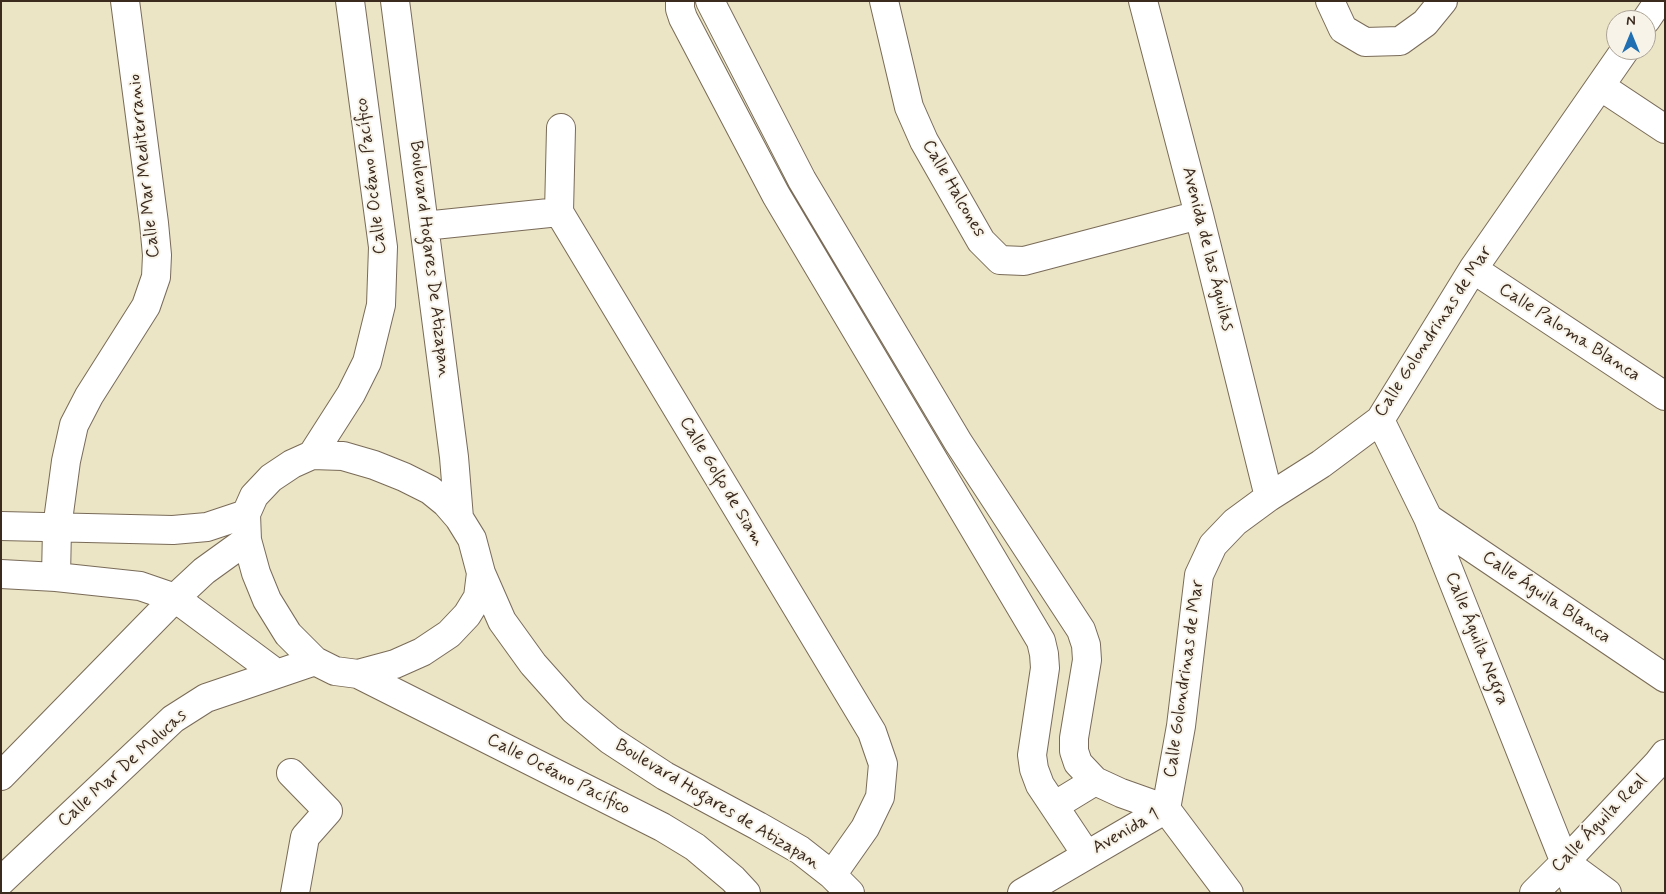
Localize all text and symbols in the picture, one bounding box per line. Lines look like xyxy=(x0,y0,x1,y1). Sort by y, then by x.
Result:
north arrow xyxy=(1606,10,1656,60)
text: N xyxy=(1626,12,1636,30)
street label: Calle Mar Mediterranio xyxy=(125,73,165,259)
street label: Calle Océano Pacífico xyxy=(352,96,392,256)
street label: Calle Halcones xyxy=(916,136,990,242)
street label: Boulevard Hogares De Atizapan xyxy=(404,139,454,379)
street label: Avenida de las Águilas xyxy=(1176,165,1238,333)
street label: Calle Golondrinas de Mar xyxy=(1371,242,1497,422)
street label: Calle Paloma Blanca xyxy=(1494,279,1644,387)
street label: Calle Golfo de Siam xyxy=(674,413,768,551)
street label: Calle Águila Blanca xyxy=(1478,547,1614,649)
street label: Calle Águila Negra xyxy=(1439,569,1513,709)
street label: Calle Golondrinas de Mar xyxy=(1160,579,1210,779)
street label: Calle Mar De Molucas xyxy=(54,705,192,833)
street label: Calle Océano Pacífico xyxy=(483,730,633,820)
street label: Boulevard Hogares de Atizapan xyxy=(611,735,823,875)
street label: Calle Águila Real xyxy=(1548,770,1652,878)
street label: Avenida 1 xyxy=(1089,804,1163,860)

